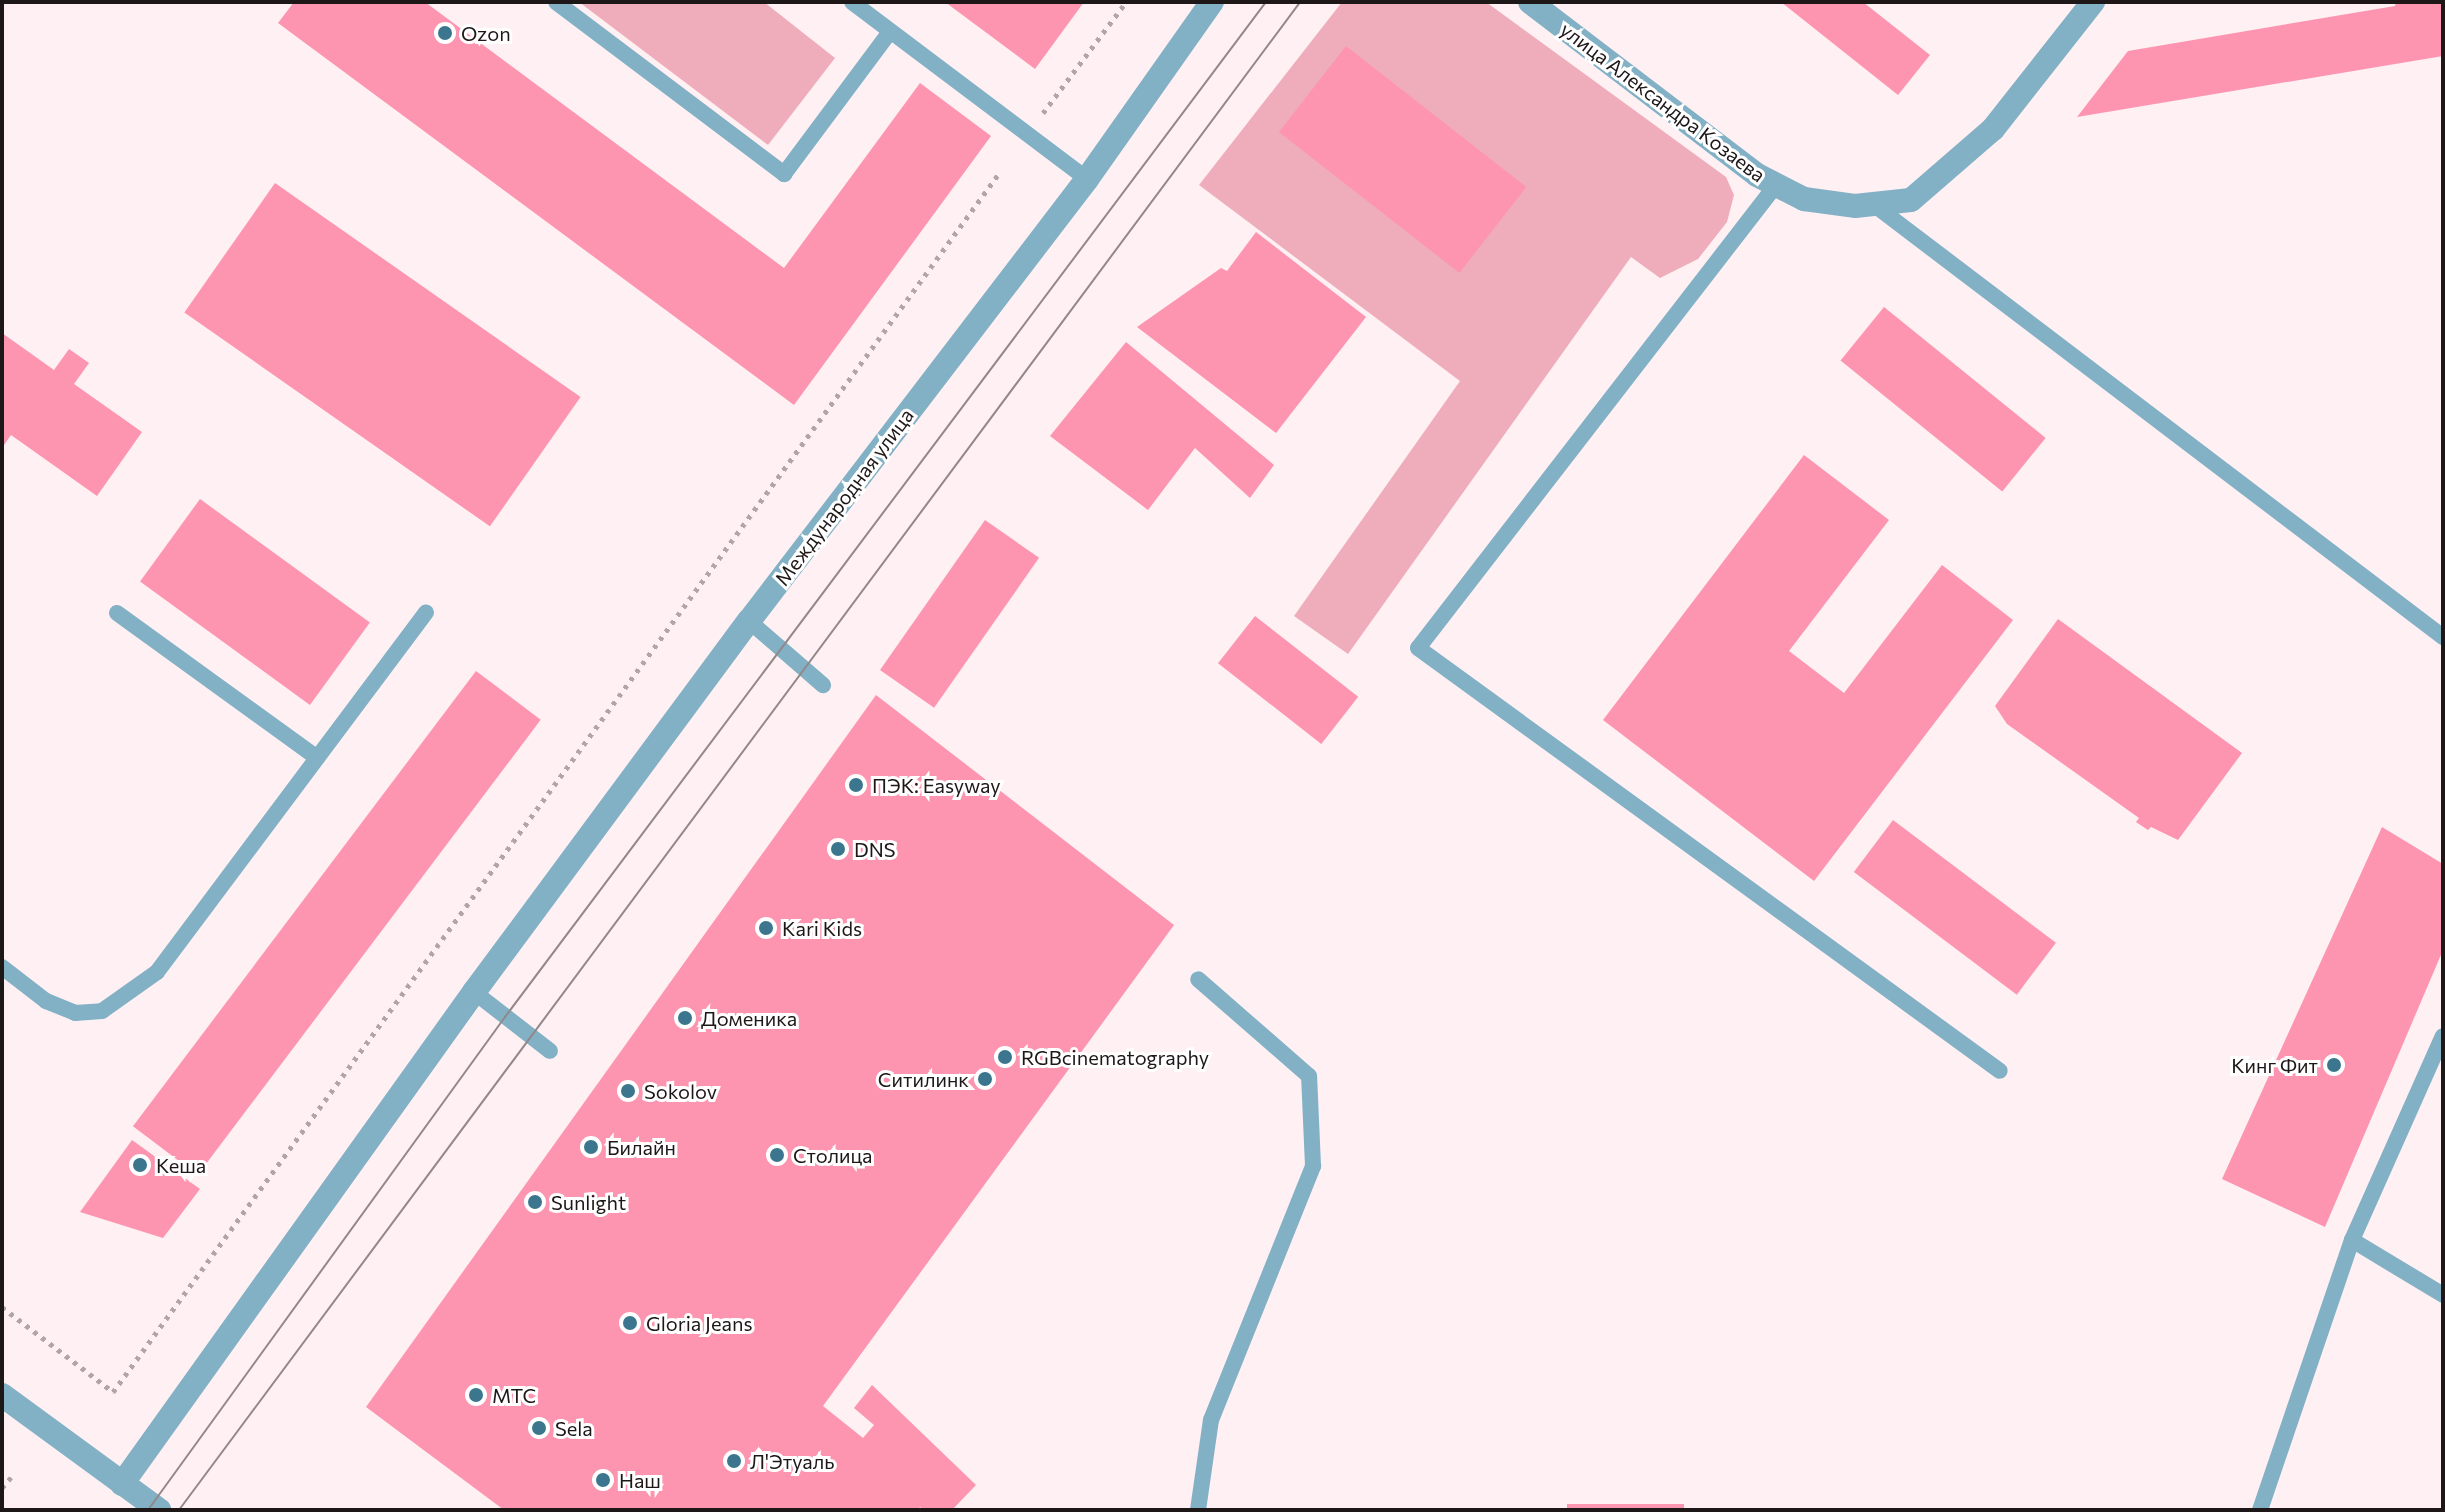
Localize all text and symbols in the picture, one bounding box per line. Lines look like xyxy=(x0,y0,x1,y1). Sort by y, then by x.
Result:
street label: улица Александра Козаева xyxy=(1556,17,1770,187)
place label: Ozon xyxy=(461,21,511,45)
marker: Ozon xyxy=(436,24,454,42)
street label: Международная улица xyxy=(770,404,918,590)
place label: ПЭК: Easyway xyxy=(872,773,1001,797)
marker: ПЭК: Easyway xyxy=(847,776,865,794)
place label: DNS xyxy=(854,837,896,861)
marker: DNS xyxy=(829,840,847,858)
place label: Kari Kids xyxy=(782,916,862,940)
marker: Kari Kids xyxy=(757,919,775,937)
place label: Доменика xyxy=(701,1006,797,1030)
marker: Доменика xyxy=(676,1009,694,1027)
place label: RGBcinematography xyxy=(1021,1045,1209,1069)
marker: RGBcinematography xyxy=(996,1048,1014,1066)
place label: Кинг Фит xyxy=(2231,1053,2318,1077)
marker: Кинг Фит xyxy=(2325,1056,2343,1074)
place label: Ситилинк xyxy=(878,1067,969,1091)
marker: Ситилинк xyxy=(976,1070,994,1088)
place label: Sokolov xyxy=(644,1079,717,1103)
marker: Sokolov xyxy=(619,1082,637,1100)
place label: Билайн xyxy=(607,1135,676,1159)
marker: Билайн xyxy=(582,1138,600,1156)
place label: Столица xyxy=(793,1143,872,1167)
marker: Столица xyxy=(768,1146,786,1164)
place label: Кеша xyxy=(156,1153,206,1177)
marker: Кеша xyxy=(131,1156,149,1174)
place label: Sunlight xyxy=(551,1190,626,1214)
marker: Sunlight xyxy=(526,1193,544,1211)
place label: Gloria Jeans xyxy=(646,1311,752,1335)
marker: Gloria Jeans xyxy=(621,1314,639,1332)
place label: МТС xyxy=(492,1383,536,1407)
marker: МТС xyxy=(467,1386,485,1404)
place label: Sela xyxy=(555,1416,593,1440)
marker: Sela xyxy=(530,1419,548,1437)
place label: Л'Этуаль xyxy=(750,1449,835,1473)
marker: Л'Этуаль xyxy=(725,1452,743,1470)
place label: Наш xyxy=(619,1468,661,1492)
marker: Наш xyxy=(594,1471,612,1489)

